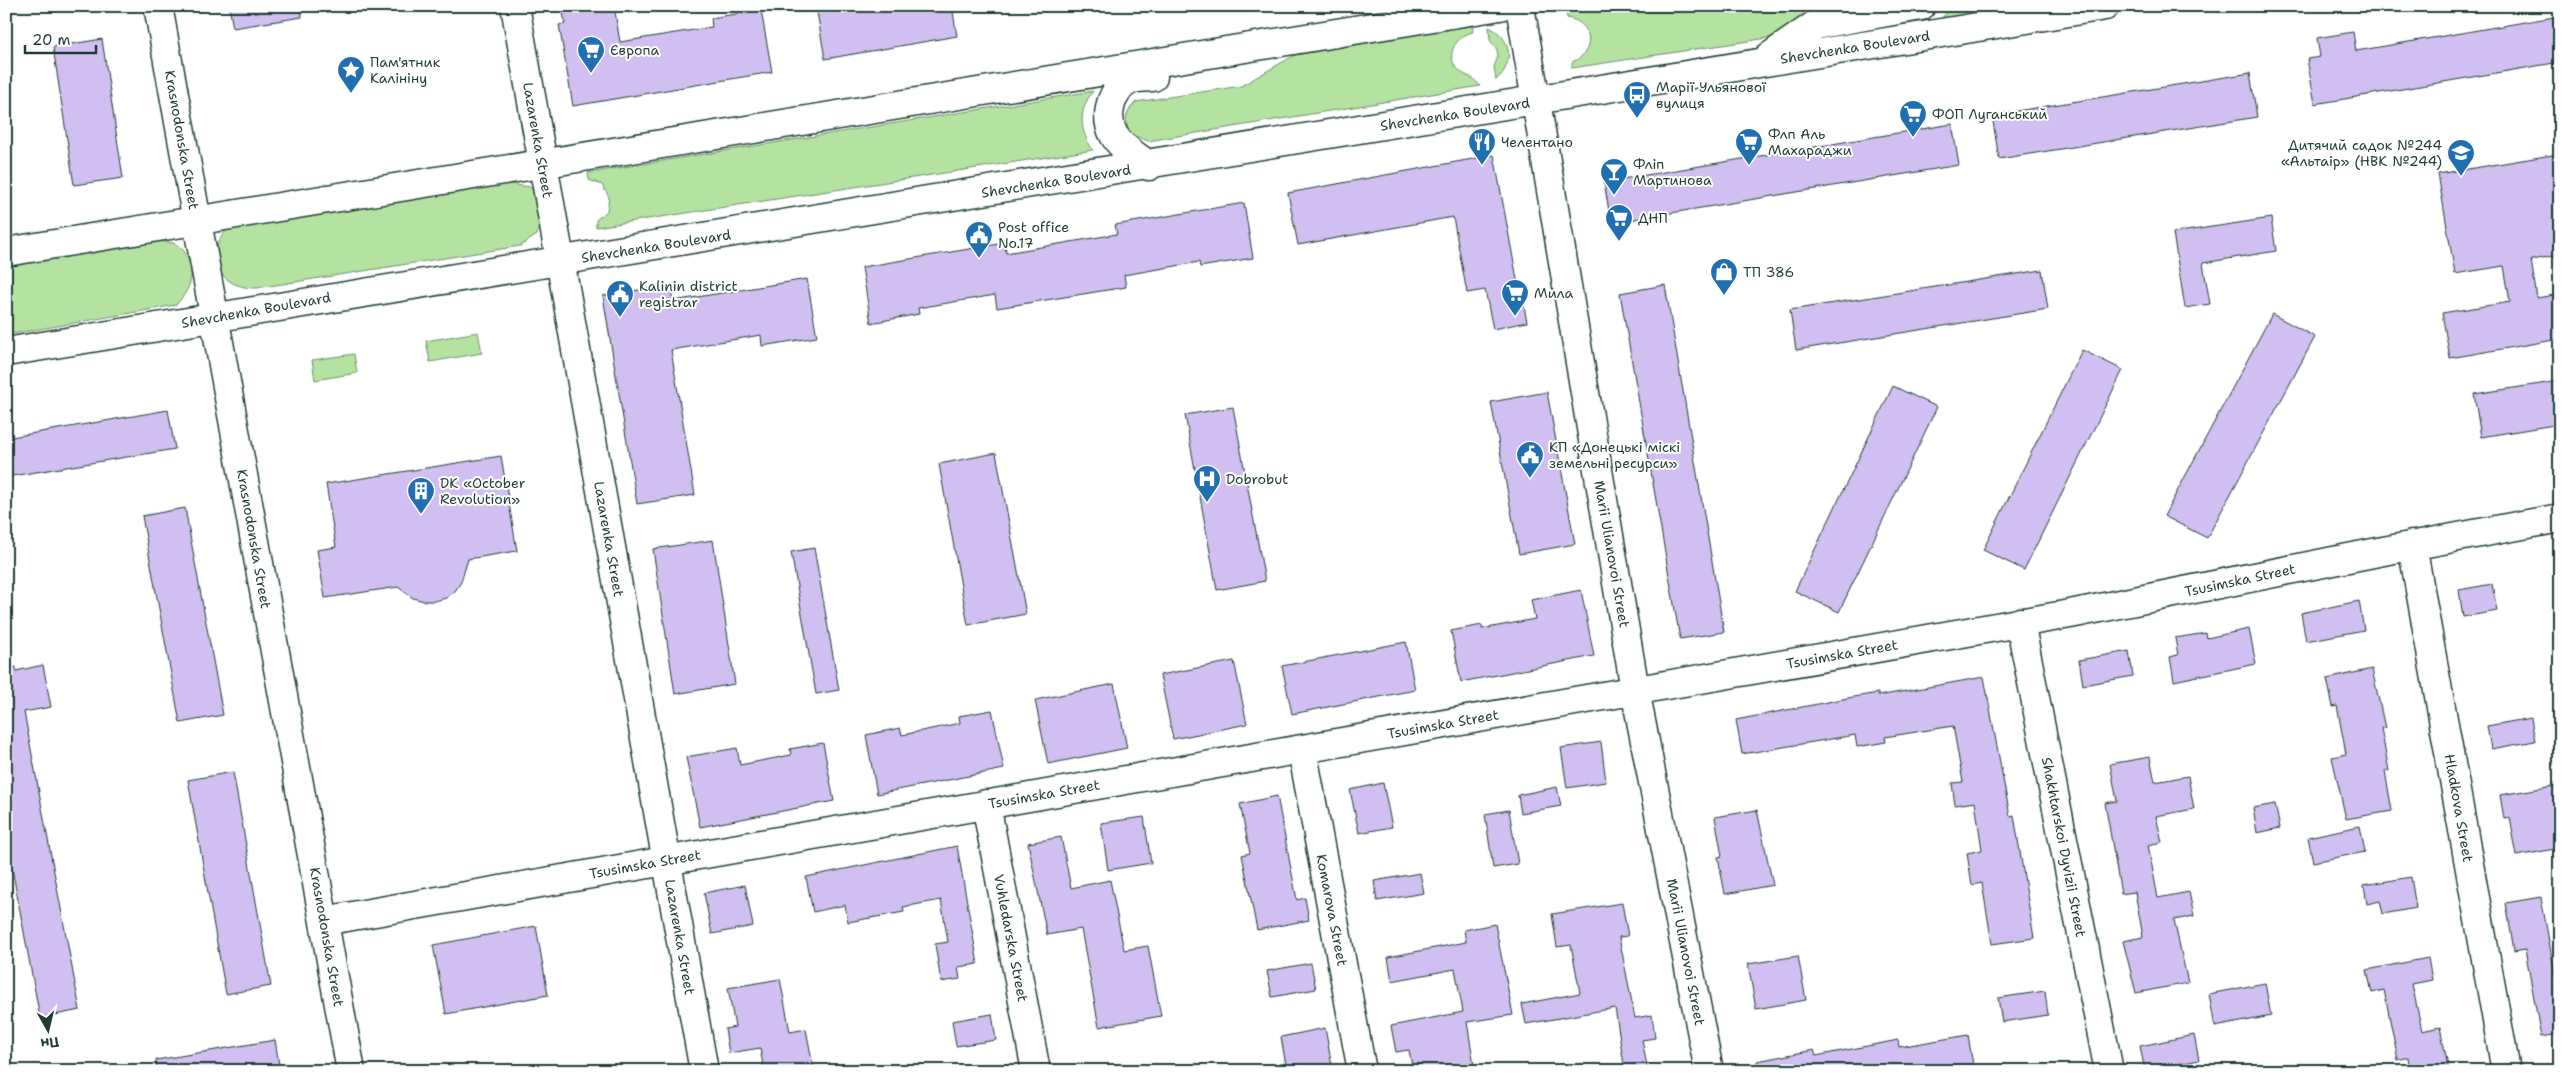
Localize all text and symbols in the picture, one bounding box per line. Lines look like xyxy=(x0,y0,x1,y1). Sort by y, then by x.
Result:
scale bar xyxy=(25,22,96,54)
street label: Shevchenka Boulevard xyxy=(1779,26,1931,68)
text: 20 m xyxy=(32,30,71,50)
supermarket icon: Європа xyxy=(576,35,606,74)
place label: Європа xyxy=(610,41,659,59)
place label: Пам'ятник Калініну xyxy=(370,53,441,87)
place icon: Пам'ятник Калініну xyxy=(336,55,366,94)
street label: Krasnodonska Street xyxy=(161,69,203,211)
place label: Марії Ульянової вулиця xyxy=(1656,78,1767,112)
bus stop icon: Марії Ульянової вулиця xyxy=(1622,80,1652,119)
street label: Lazarenka Street xyxy=(519,81,557,199)
street label: Shevchenka Boulevard xyxy=(1379,93,1531,135)
supermarket icon: ФОП Луганський xyxy=(1898,99,1928,138)
place label: ФОП Луганський xyxy=(1932,105,2047,123)
place label: Флп Аль Махараджи xyxy=(1768,125,1852,159)
restaurant icon: Челентано xyxy=(1467,127,1497,166)
supermarket icon: Флп Аль Махараджи xyxy=(1734,127,1764,166)
place label: Челентано xyxy=(1501,133,1573,151)
place label: Дитячий садок №244 «Альтаір» (НВК №244) xyxy=(2281,136,2442,170)
school or university icon: Дитячий садок №244 «Альтаір» (НВК №244) xyxy=(2446,138,2476,177)
place label: Фліп Мартинова xyxy=(1633,155,1712,189)
bar icon: Фліп Мартинова xyxy=(1599,157,1629,196)
street label: Shevchenka Boulevard xyxy=(980,160,1132,202)
supermarket icon: ДНП xyxy=(1604,203,1634,242)
place label: ДНП xyxy=(1638,209,1668,227)
place label: Post office No.17 xyxy=(998,218,1069,252)
public building icon: Post office No.17 xyxy=(964,220,994,259)
street label: Shevchenka Boulevard xyxy=(580,225,732,267)
shop icon: ТП 386 xyxy=(1709,257,1739,296)
place label: ТП 386 xyxy=(1743,263,1794,281)
place label: Kalinin district registrar xyxy=(639,277,738,311)
supermarket icon: Мила xyxy=(1500,278,1530,317)
public building icon: Kalinin district registrar xyxy=(605,279,635,318)
place label: Мила xyxy=(1534,284,1574,302)
street label: Shevchenka Boulevard xyxy=(180,288,332,332)
place label: КП «Донецькі міскі земельні ресурси» xyxy=(1549,438,1680,472)
public building icon: КП «Донецькі міскі земельні ресурси» xyxy=(1515,440,1545,479)
hospital icon: Dobrobut xyxy=(1192,464,1222,503)
street label: Krasnodonska Street xyxy=(233,468,275,610)
place label: Dobrobut xyxy=(1226,470,1288,488)
place label: DK «October Revolution» xyxy=(440,474,526,508)
building icon: DK «October Revolution» xyxy=(406,476,436,515)
street label: Marii Ulianovoi Street xyxy=(1590,479,1634,629)
street label: Lazarenka Street xyxy=(590,480,628,598)
street label: Tsusimska Street xyxy=(2183,559,2297,601)
street label: Tsusimska Street xyxy=(1785,635,1899,673)
street label: Tsusimska Street xyxy=(1386,705,1500,743)
street label: Hladkova Street xyxy=(2441,753,2477,863)
street label: Shakhtarskoi Dyvizii Street xyxy=(2038,756,2090,938)
street label: Tsusimska Street xyxy=(987,775,1101,813)
street label: Tsusimska Street xyxy=(588,845,702,883)
street label: Komarova Street xyxy=(1312,853,1352,967)
street label: Krasnodonska Street xyxy=(306,866,348,1008)
street label: Vuhledarska Street xyxy=(990,873,1032,1003)
street label: Marii Ulianovoi Street xyxy=(1663,877,1709,1027)
street label: Lazarenka Street xyxy=(661,878,699,996)
north arrow xyxy=(22,1004,72,1054)
text: Пн xyxy=(39,1033,60,1053)

